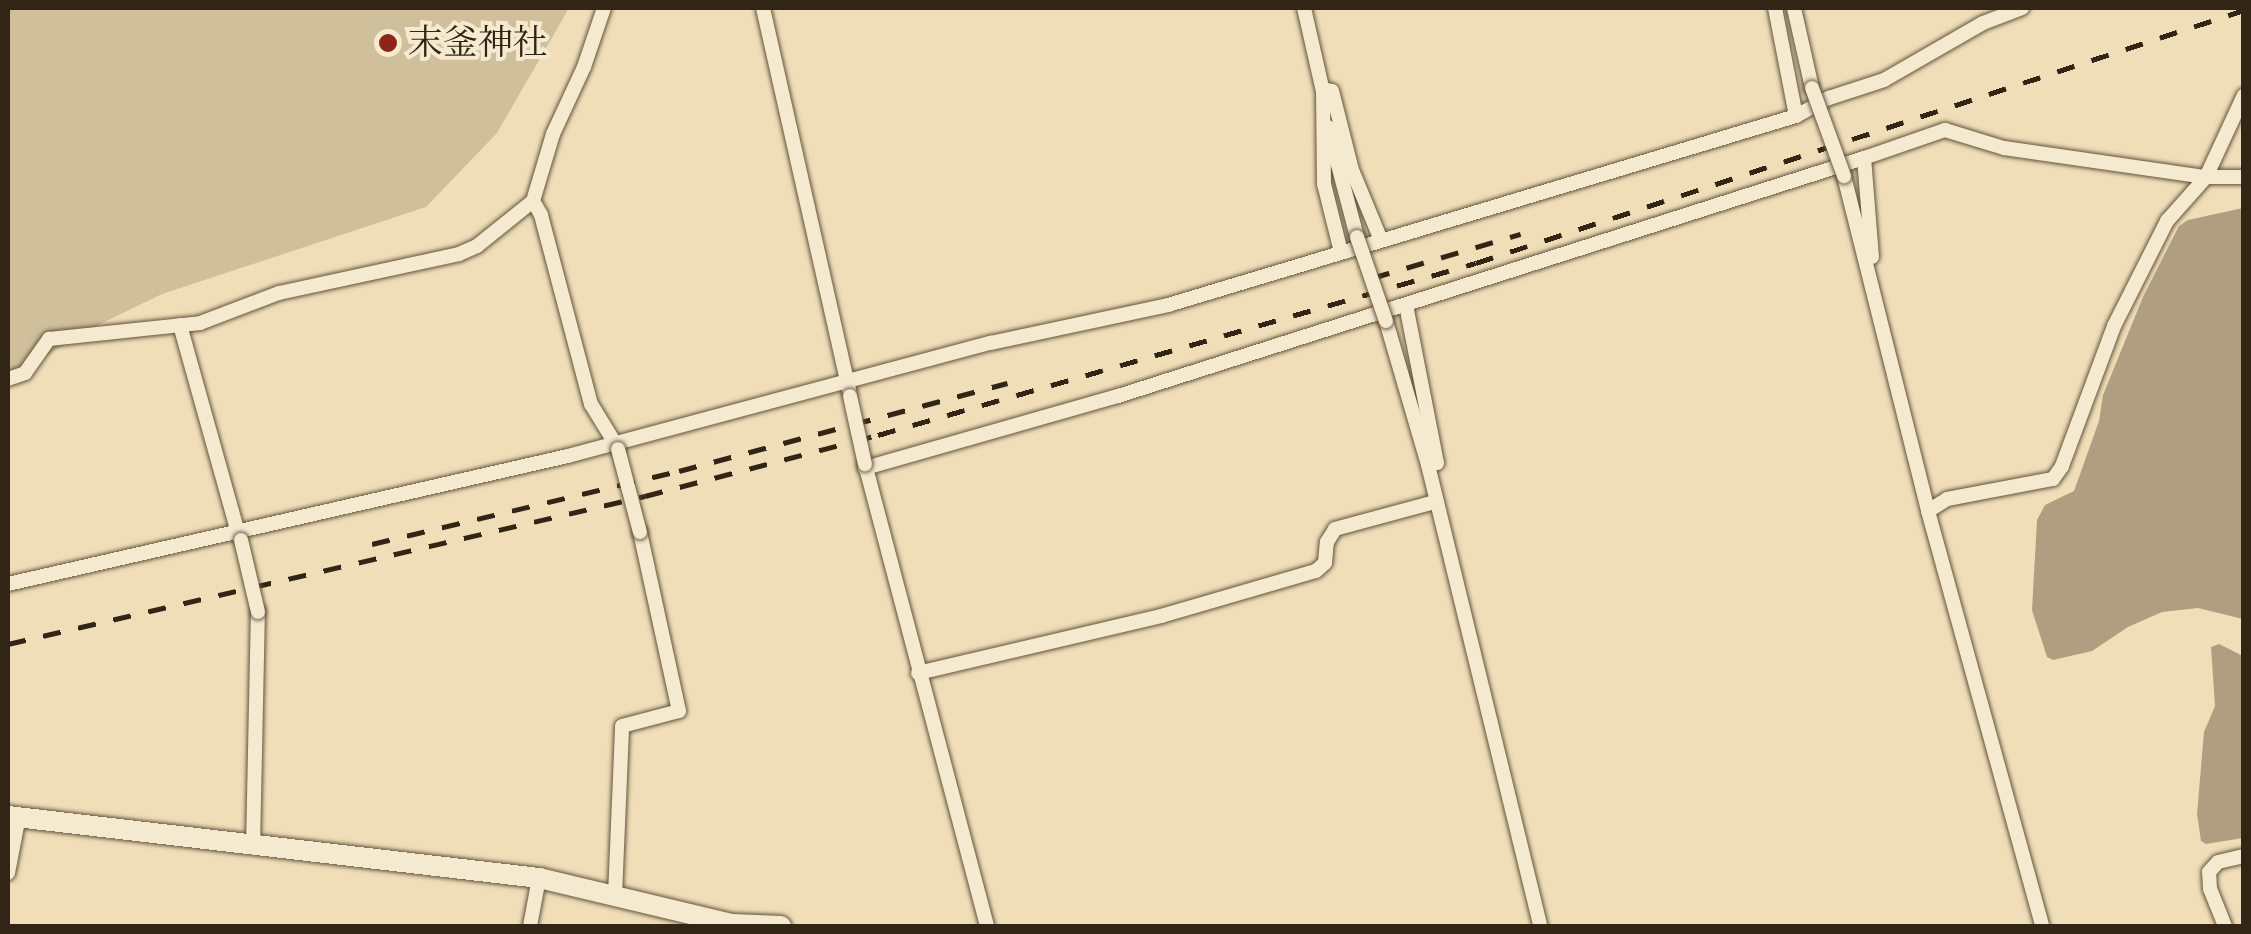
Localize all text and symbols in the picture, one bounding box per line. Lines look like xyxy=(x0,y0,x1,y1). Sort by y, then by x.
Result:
place label: 末釜神社 xyxy=(408,22,548,64)
marker: 末釜神社 xyxy=(377,32,399,54)

